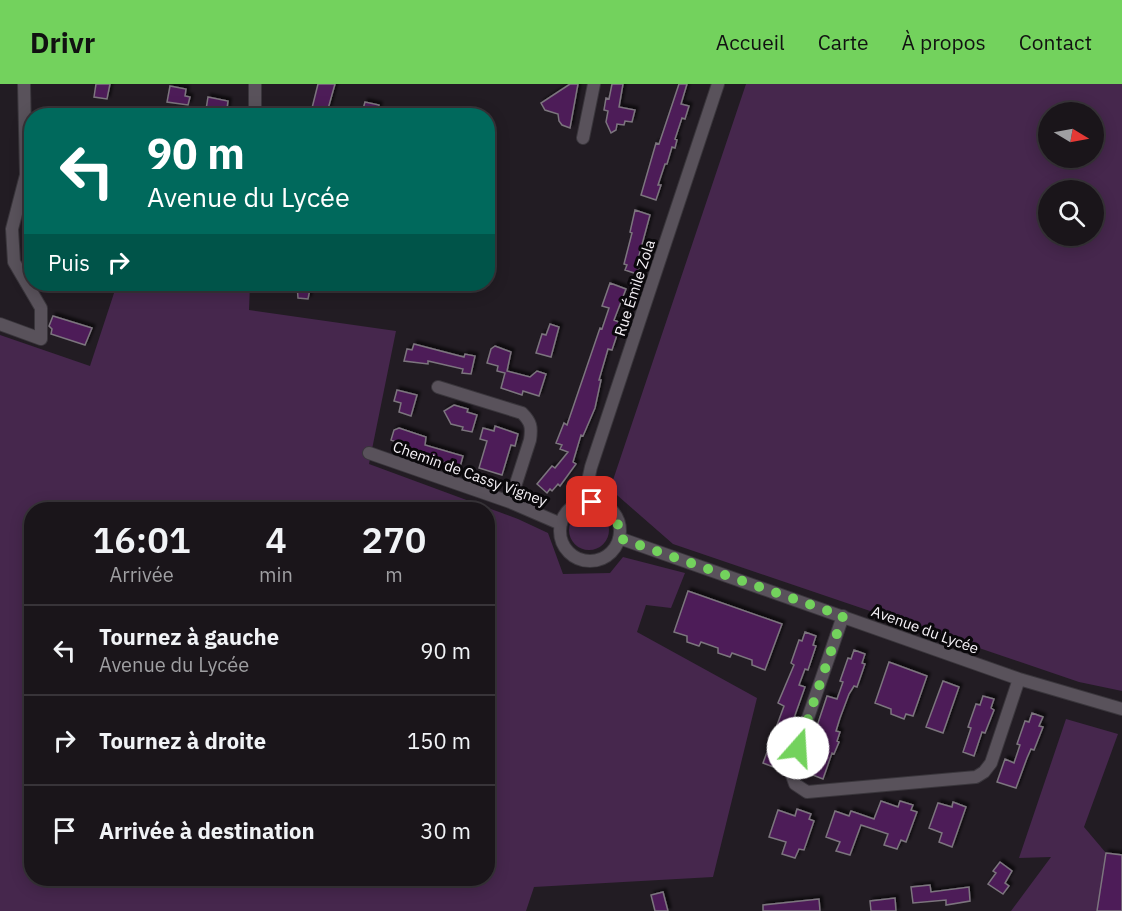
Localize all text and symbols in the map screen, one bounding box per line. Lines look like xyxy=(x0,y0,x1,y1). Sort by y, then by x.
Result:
text: Drivr xyxy=(30,24,95,61)
text: Accueil xyxy=(716,28,785,56)
text: Carte xyxy=(818,28,869,56)
text: À propos xyxy=(902,28,986,56)
text: Contact xyxy=(1019,28,1092,56)
north arrow xyxy=(1038,102,1104,168)
map controls xyxy=(1038,102,1104,246)
text: 90 m xyxy=(147,126,245,181)
icon: left xyxy=(48,132,126,210)
text: Avenue du Lycée xyxy=(147,179,350,214)
button: search xyxy=(1038,180,1104,246)
street label: Rue Émile Zola xyxy=(610,237,659,339)
icon: right xyxy=(102,246,135,279)
text: Puis xyxy=(48,248,90,277)
street label: Chemin de Cassy Vigney xyxy=(390,437,550,511)
pin xyxy=(566,476,617,527)
icon: arrive xyxy=(575,485,608,518)
text: 16:01 xyxy=(93,516,191,563)
text: 4 xyxy=(265,516,287,563)
text: 270 xyxy=(362,516,426,563)
text: Arrivée xyxy=(109,561,174,588)
text: min xyxy=(259,561,293,588)
text: m xyxy=(385,561,403,588)
street label: Avenue du Lycée xyxy=(869,601,981,658)
text: Tournez à gauche xyxy=(99,622,279,651)
icon: left xyxy=(48,634,81,667)
text: 90 m xyxy=(420,636,471,665)
text: Avenue du Lycée xyxy=(99,651,249,678)
position arrow xyxy=(766,716,830,780)
icon: right xyxy=(48,724,81,757)
text: Tournez à droite xyxy=(99,726,266,755)
text: 150 m xyxy=(407,726,471,755)
icon: arrive xyxy=(48,814,81,847)
text: Arrivée à destination xyxy=(99,816,315,845)
text: 30 m xyxy=(420,816,471,845)

